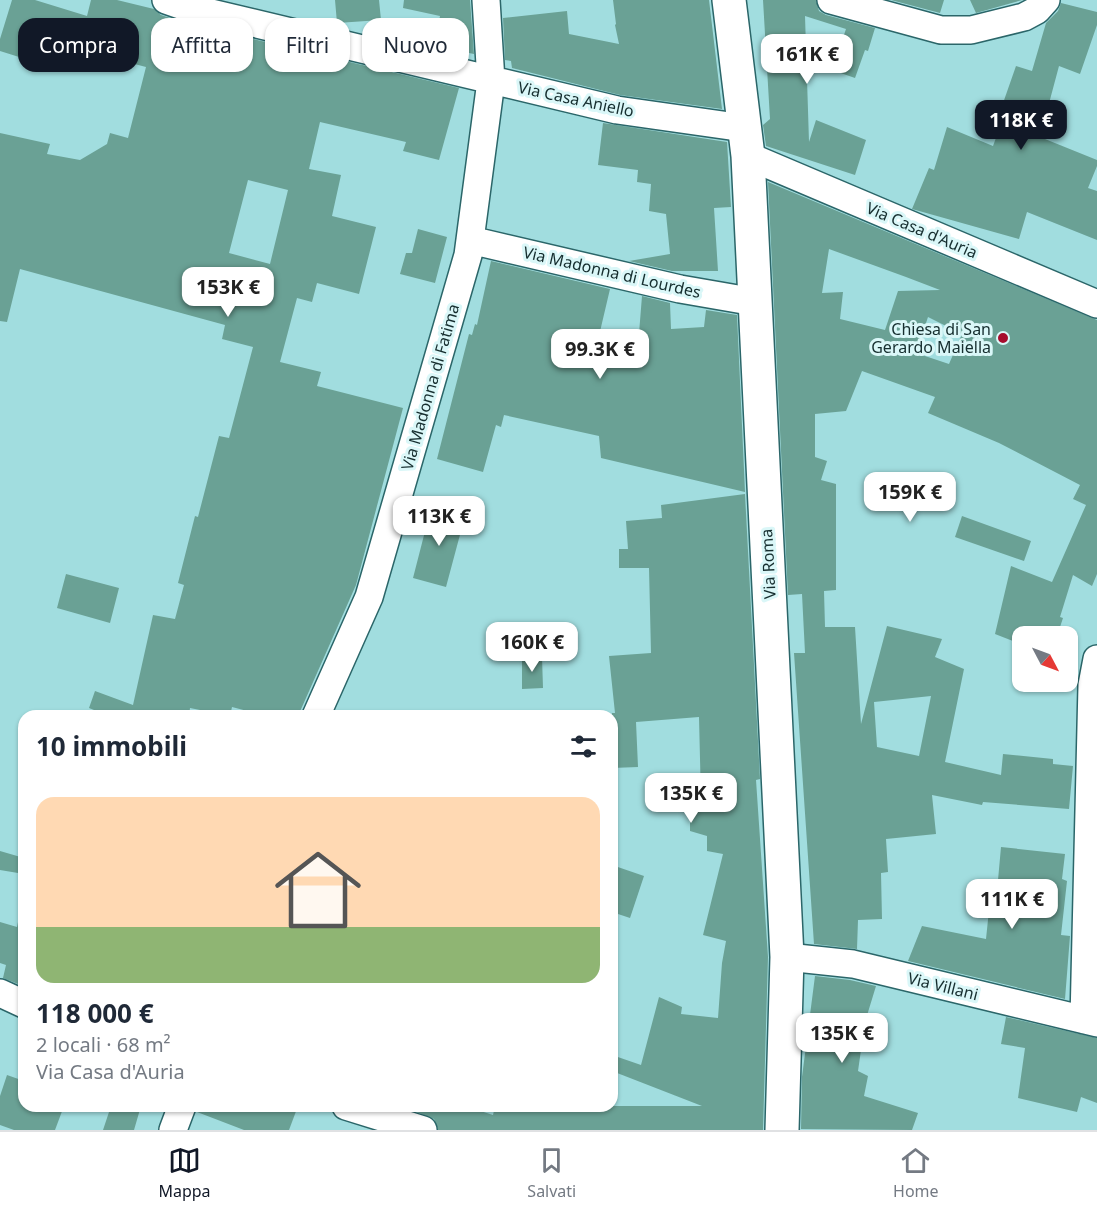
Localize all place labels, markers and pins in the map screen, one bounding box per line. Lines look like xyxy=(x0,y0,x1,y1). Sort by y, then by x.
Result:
pin: 161K € xyxy=(758,34,856,85)
pin: 118K € xyxy=(972,100,1070,151)
pin: 153K € xyxy=(179,267,277,318)
place label: Chiesa di San Gerardo Maiella xyxy=(871,318,991,358)
pin: 99.3K € xyxy=(545,329,655,380)
marker: Chiesa di San Gerardo Maiella xyxy=(996,331,1010,345)
pin: 159K € xyxy=(861,472,959,523)
pin: 113K € xyxy=(390,496,488,547)
pin: 160K € xyxy=(483,622,581,673)
pin: 135K € xyxy=(642,773,740,824)
pin: 111K € xyxy=(963,879,1061,930)
pin: 135K € xyxy=(793,1013,891,1064)

